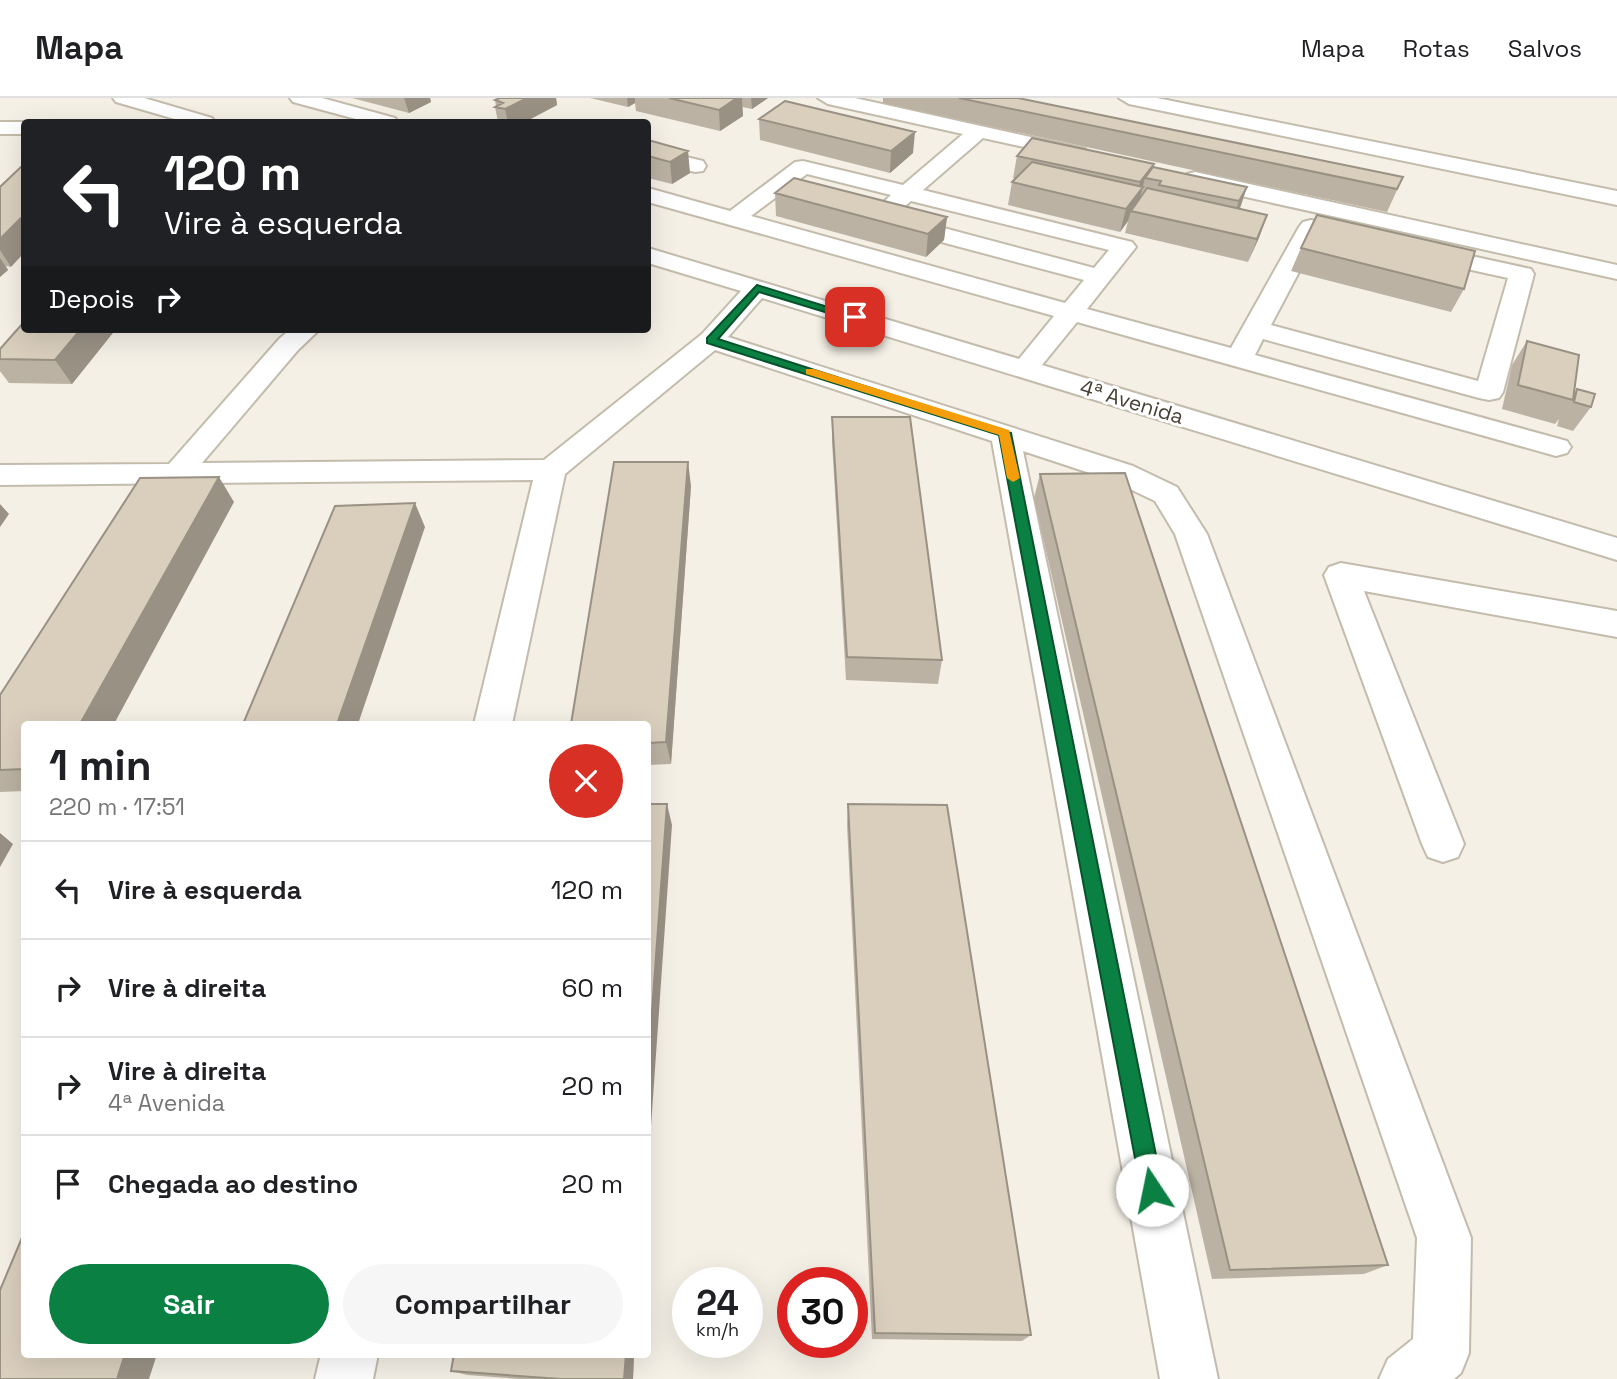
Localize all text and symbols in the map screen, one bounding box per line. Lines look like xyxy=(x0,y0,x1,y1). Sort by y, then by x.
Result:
text: Mapa xyxy=(35,27,123,69)
text: Mapa xyxy=(1301,33,1365,64)
text: Rotas xyxy=(1403,33,1470,64)
text: Salvos xyxy=(1508,33,1582,64)
text: 120 m xyxy=(164,142,301,204)
icon: left xyxy=(49,147,140,238)
text: Vire à esquerda xyxy=(164,203,402,243)
icon: right xyxy=(149,280,187,318)
text: Depois xyxy=(49,282,135,316)
pin xyxy=(825,287,885,347)
icon: arrive xyxy=(836,298,874,336)
street label: 4ª Avenida xyxy=(1077,373,1187,430)
text: 1 min xyxy=(49,739,152,792)
button: close xyxy=(549,744,623,818)
text: 220 m · 17:51 xyxy=(49,792,185,822)
icon: left xyxy=(49,871,87,909)
text: Vire à esquerda xyxy=(108,873,302,907)
text: 120 m xyxy=(551,873,623,907)
icon: right xyxy=(49,969,87,1007)
text: Vire à direita xyxy=(108,971,266,1005)
text: 60 m xyxy=(561,971,623,1005)
text: Vire à direita xyxy=(108,1054,266,1088)
icon: right xyxy=(49,1067,87,1105)
text: 20 m xyxy=(562,1069,623,1103)
text: 4ª Avenida xyxy=(108,1088,225,1118)
position arrow xyxy=(1115,1153,1189,1227)
icon: arrive xyxy=(49,1165,87,1203)
text: Chegada ao destino xyxy=(108,1167,358,1201)
text: 20 m xyxy=(562,1167,623,1201)
button: Sair xyxy=(49,1264,329,1344)
button: Compartilhar xyxy=(343,1264,623,1344)
speed limit sign: 30 xyxy=(777,1267,868,1358)
text: 24 xyxy=(696,1281,739,1325)
text: km/h xyxy=(696,1318,739,1341)

